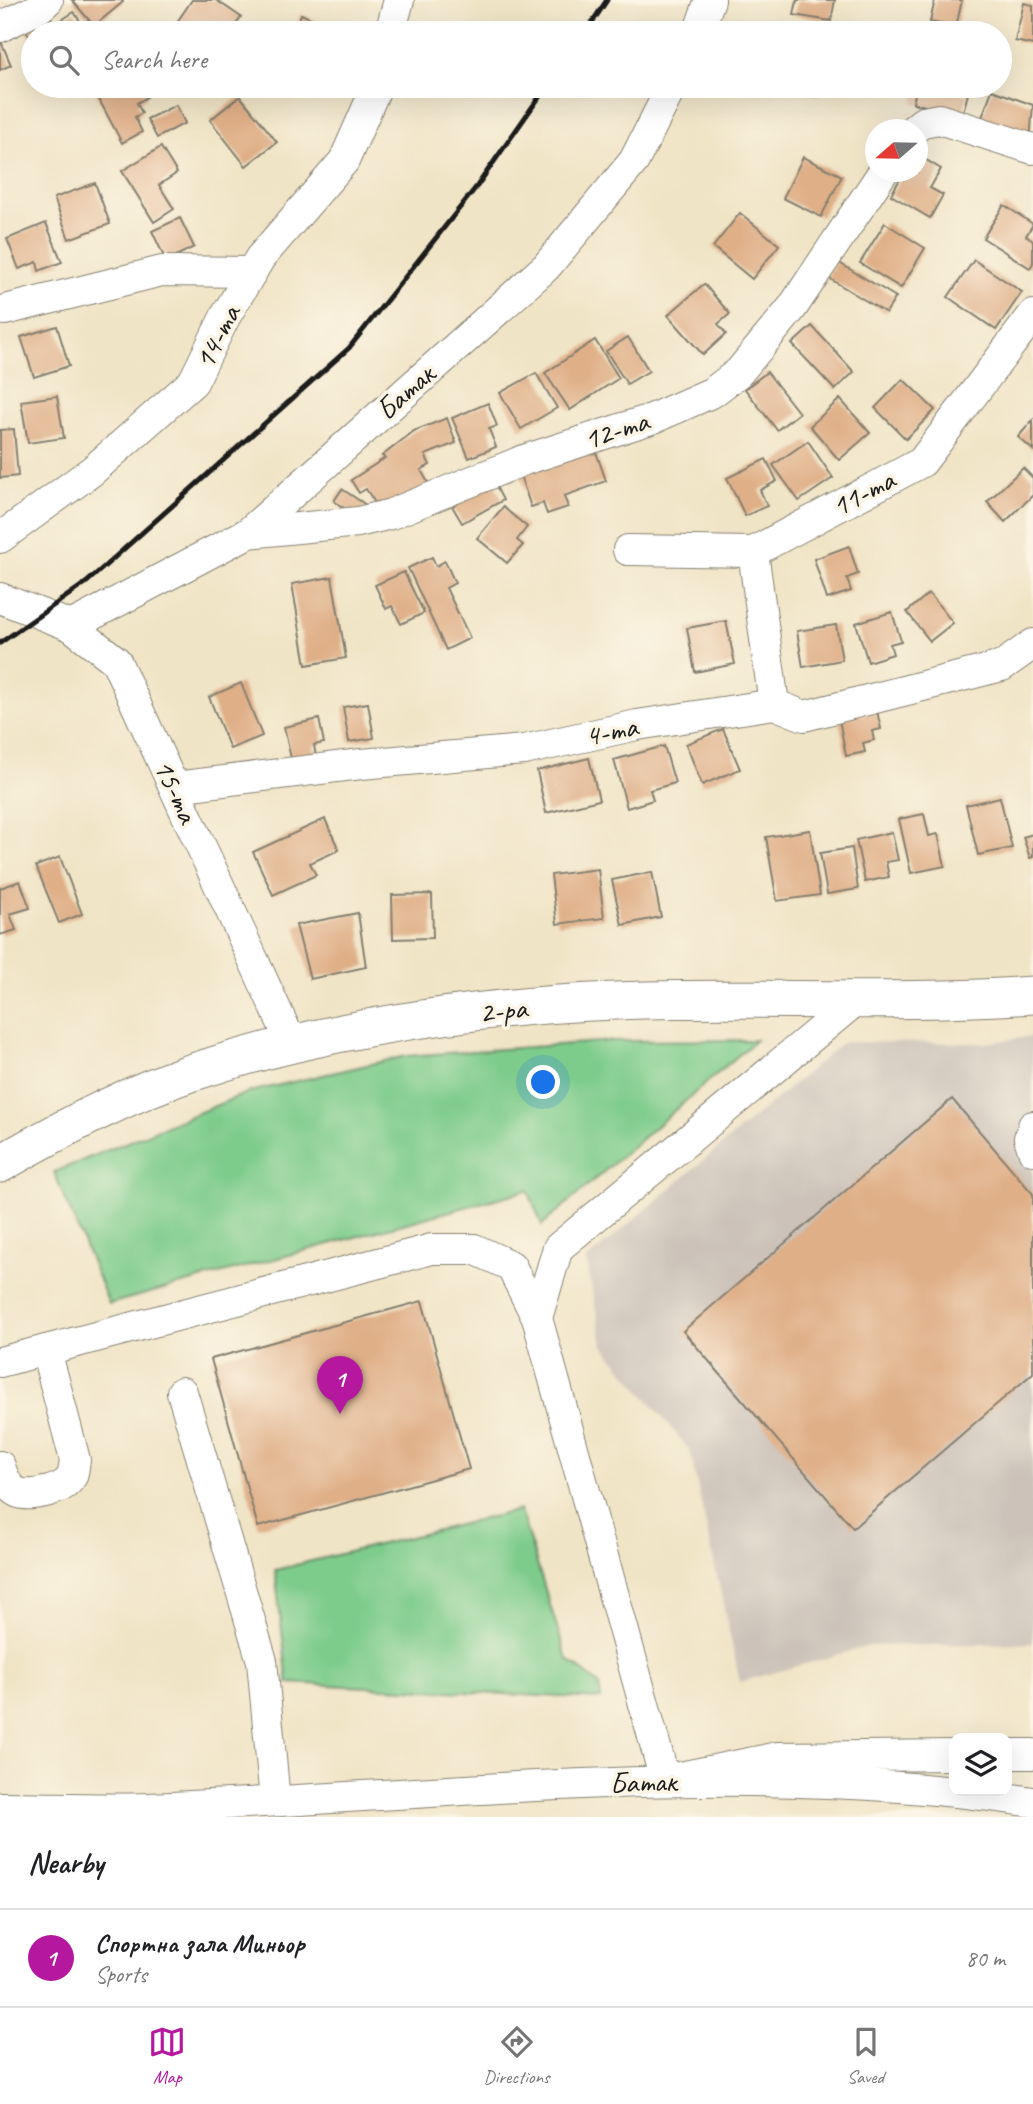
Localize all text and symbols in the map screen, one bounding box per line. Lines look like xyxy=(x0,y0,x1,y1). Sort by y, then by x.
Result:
search box xyxy=(21,21,1012,98)
icon: search xyxy=(45,41,83,79)
text: Search here xyxy=(101,43,207,76)
north arrow xyxy=(865,119,928,182)
street label: 14-та xyxy=(185,297,250,375)
street label: Батак xyxy=(368,354,444,428)
street label: 12-та xyxy=(579,401,655,458)
street label: 11-та xyxy=(825,460,903,525)
street label: 4-та xyxy=(581,707,643,755)
street label: 15-та xyxy=(145,753,208,831)
street label: 2-ра xyxy=(477,988,531,1031)
your location xyxy=(526,1065,560,1099)
pin: 1 xyxy=(317,1356,363,1414)
map controls xyxy=(949,1733,1012,1796)
button: layers xyxy=(949,1733,1012,1796)
street label: Батак xyxy=(609,1762,679,1802)
text: Nearby xyxy=(28,1844,104,1882)
text: Спортна зала Миньор xyxy=(95,1927,305,1960)
text: 1 xyxy=(46,1944,56,1973)
text: 80 m xyxy=(966,1944,1005,1973)
text: Sports xyxy=(95,1960,147,1989)
tab: Map xyxy=(148,2023,186,2089)
tab: Directions xyxy=(483,2023,550,2089)
tab: Saved xyxy=(847,2023,885,2089)

